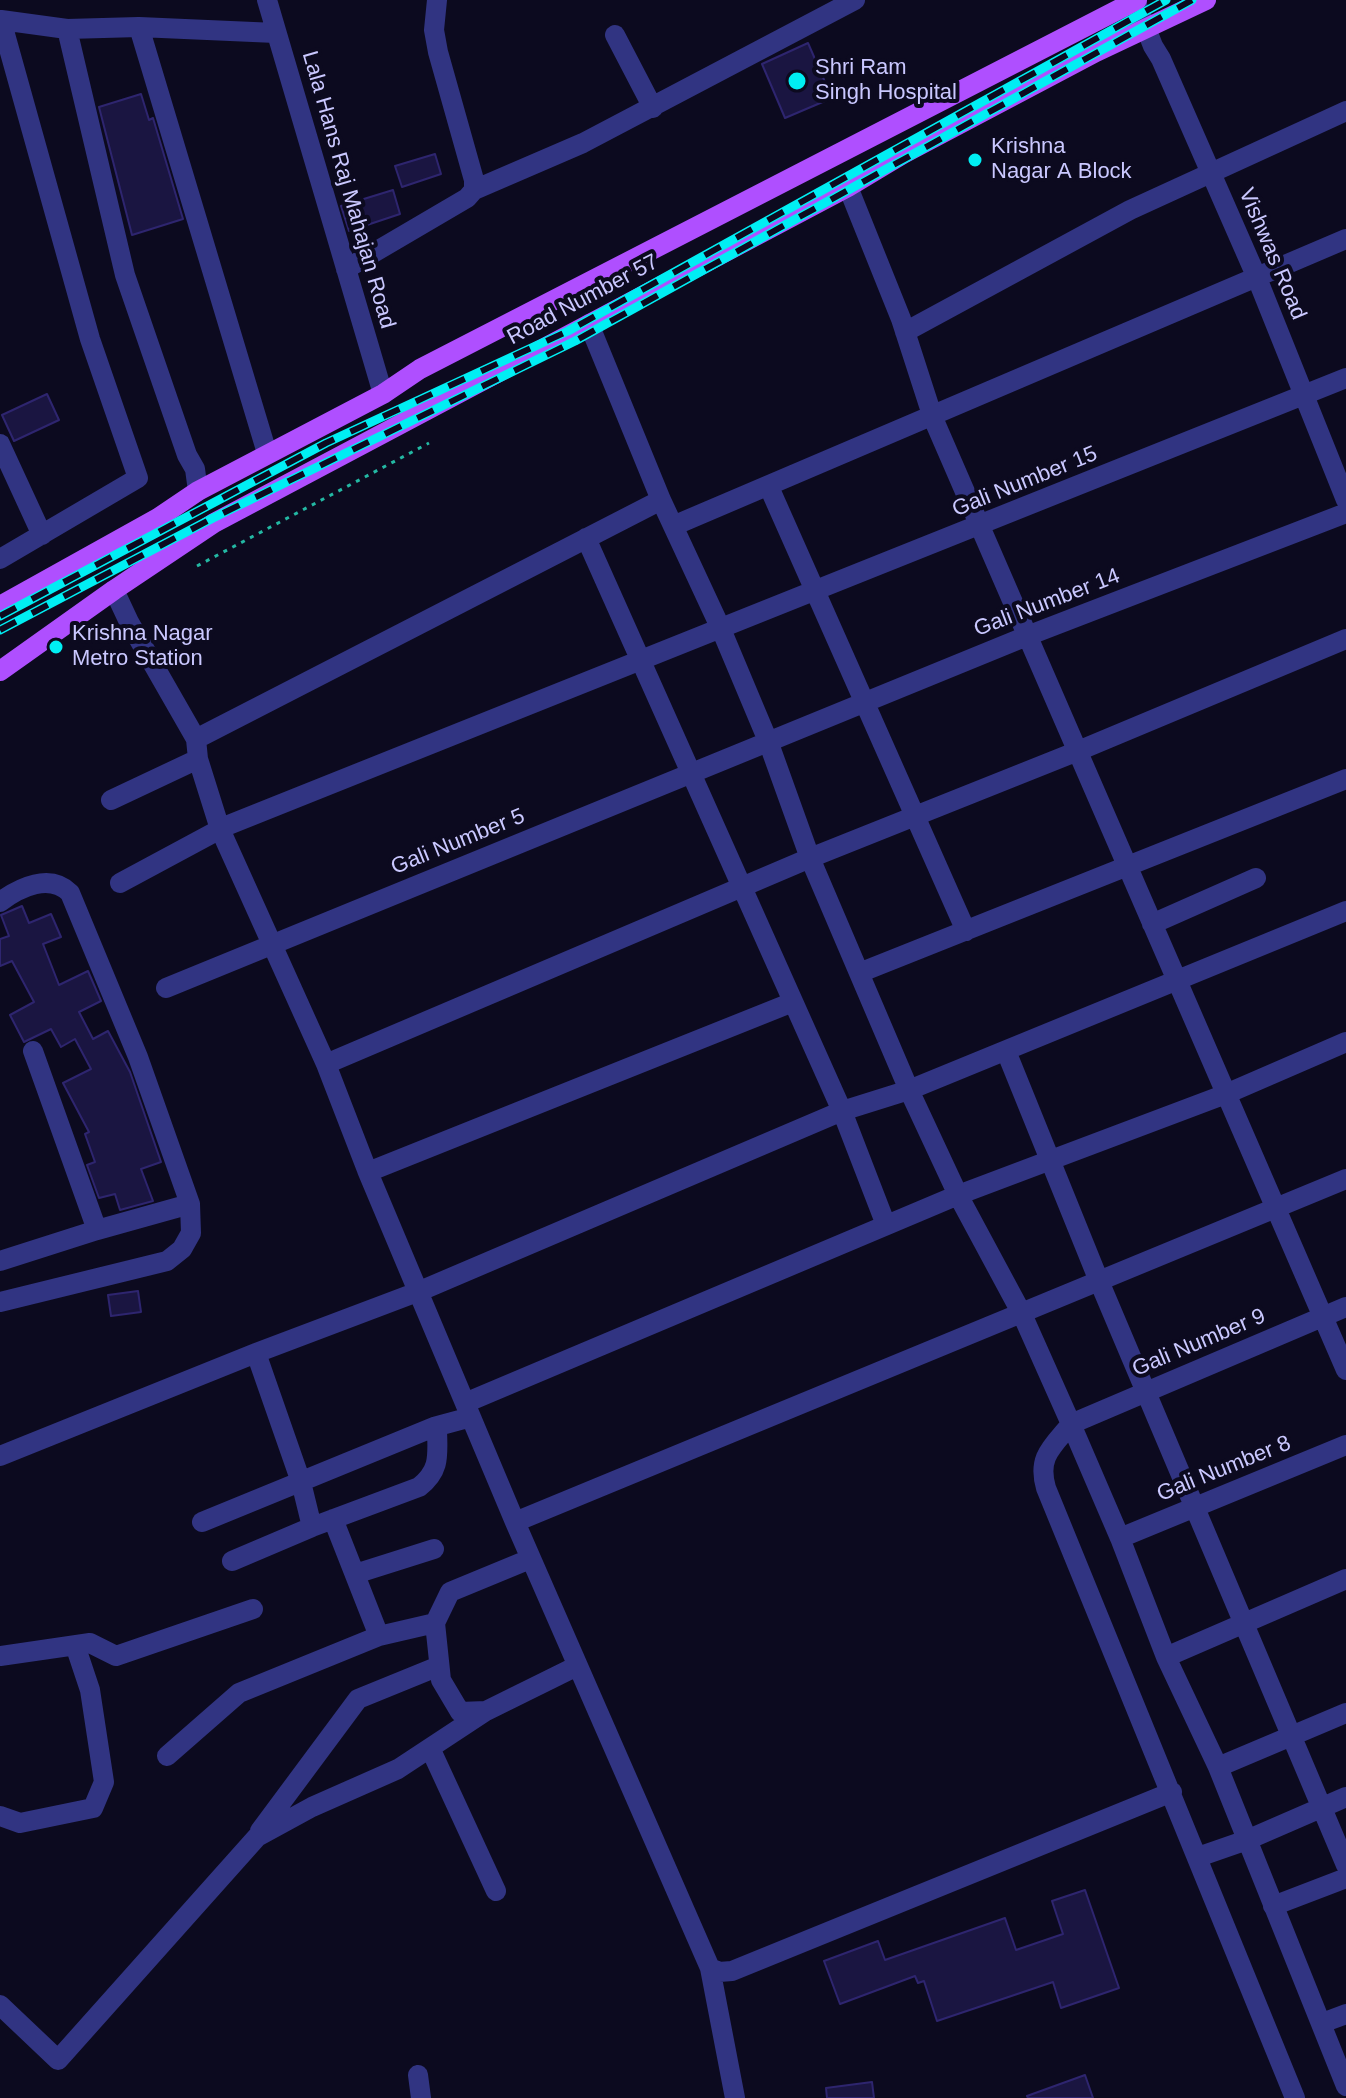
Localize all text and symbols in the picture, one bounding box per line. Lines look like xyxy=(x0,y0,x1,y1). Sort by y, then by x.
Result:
street label: Lala Hans Raj Mahajan Road xyxy=(296,48,400,332)
place label: Shri Ram Singh Hospital xyxy=(815,55,957,106)
marker: Shri Ram Singh Hospital xyxy=(786,70,808,92)
place label: Krishna Nagar A Block xyxy=(991,134,1132,186)
marker: Krishna Nagar A Block xyxy=(966,151,984,169)
street label: Vishwas Road xyxy=(1232,184,1312,324)
street label: Road Number 57 xyxy=(503,249,663,351)
street label: Gali Number 15 xyxy=(949,441,1101,523)
street label: Gali Number 14 xyxy=(970,563,1124,643)
place label: Krishna Nagar Metro Station xyxy=(72,621,213,672)
marker: Krishna Nagar Metro Station xyxy=(47,638,65,656)
street label: Gali Number 5 xyxy=(387,803,529,881)
street label: Gali Number 9 xyxy=(1129,1303,1269,1383)
street label: Gali Number 8 xyxy=(1153,1430,1295,1508)

